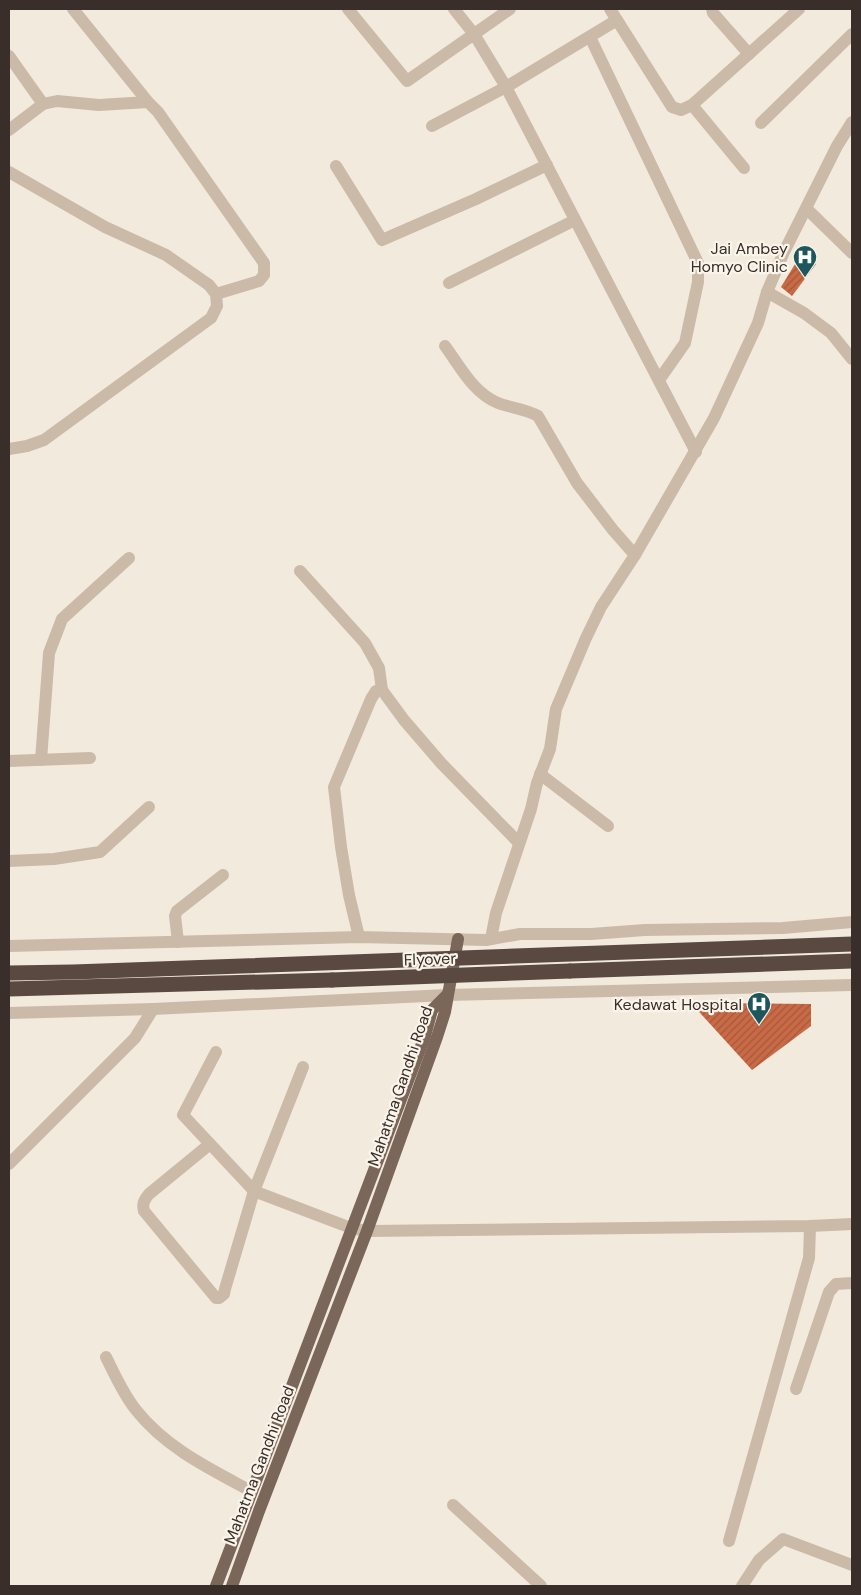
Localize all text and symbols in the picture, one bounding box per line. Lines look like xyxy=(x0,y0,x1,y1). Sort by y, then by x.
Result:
place label: Jai Ambey Homyo Clinic xyxy=(691,238,788,277)
hospital icon: Jai Ambey Homyo Clinic xyxy=(792,244,818,278)
street label: Flyover xyxy=(403,948,457,970)
hospital icon: Kedawat Hospital xyxy=(746,991,772,1025)
place label: Kedawat Hospital xyxy=(614,994,742,1015)
street label: Mahatma Gandhi Road xyxy=(363,1003,437,1169)
street label: Mahatma Gandhi Road xyxy=(219,1383,299,1547)

